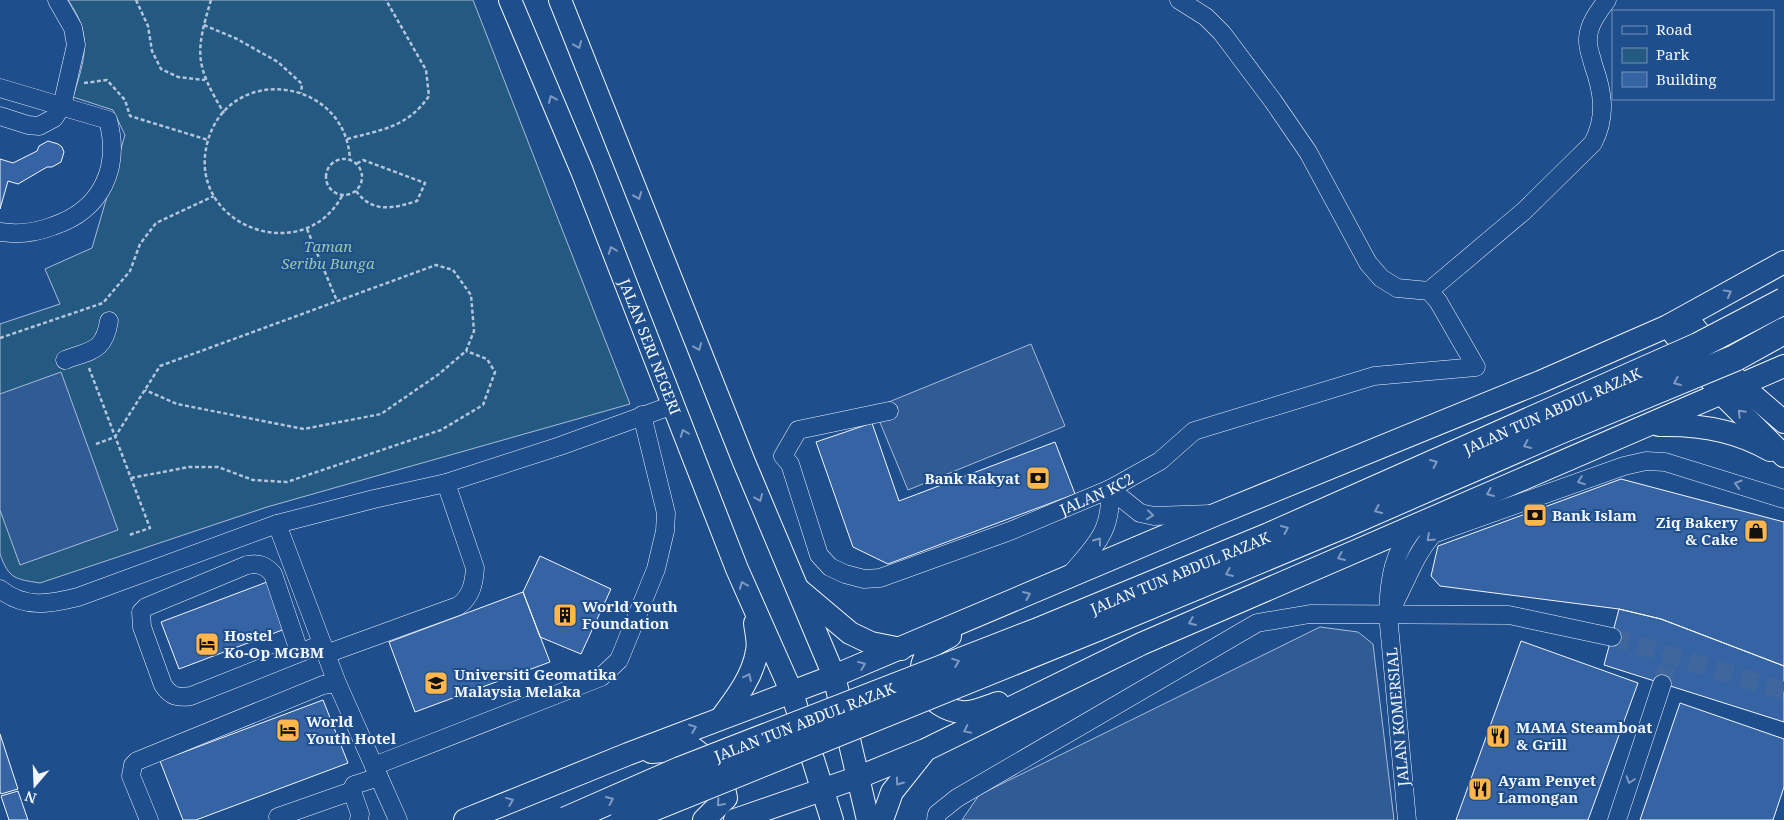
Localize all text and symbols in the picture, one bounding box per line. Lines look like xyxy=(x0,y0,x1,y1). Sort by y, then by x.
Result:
legend xyxy=(1612,10,1774,100)
text: Road xyxy=(1656,19,1692,39)
one-way arrow xyxy=(572,40,583,49)
text: Park xyxy=(1656,44,1690,64)
text: Building xyxy=(1656,69,1717,89)
one-way arrow xyxy=(547,95,558,104)
one-way arrow xyxy=(632,191,642,200)
park label: Taman Seribu Bunga xyxy=(281,236,375,273)
one-way arrow xyxy=(608,246,618,254)
street label: JALAN SERI NEGERI xyxy=(615,275,686,417)
one-way arrow xyxy=(1723,289,1732,299)
one-way arrow xyxy=(692,343,702,351)
street label: JALAN TUN ABDUL RAZAK xyxy=(1459,362,1645,459)
one-way arrow xyxy=(1673,375,1682,386)
one-way arrow xyxy=(1738,410,1747,419)
one-way arrow xyxy=(680,430,690,438)
one-way arrow xyxy=(1523,438,1532,449)
one-way arrow xyxy=(1429,458,1438,469)
bank icon: Bank Rakyat xyxy=(1025,465,1051,491)
place label: Bank Rakyat xyxy=(924,468,1020,488)
street label: JALAN KC2 xyxy=(1056,468,1137,519)
one-way arrow xyxy=(1578,475,1586,485)
one-way arrow xyxy=(1734,480,1742,490)
one-way arrow xyxy=(1486,487,1495,497)
one-way arrow xyxy=(752,493,763,502)
bank icon: Bank Islam xyxy=(1522,502,1548,528)
one-way arrow xyxy=(1374,503,1383,514)
place label: Bank Islam xyxy=(1552,505,1637,525)
one-way arrow xyxy=(1147,509,1155,520)
place label: Ziq Bakery & Cake xyxy=(1656,512,1738,549)
shop icon: Ziq Bakery & Cake xyxy=(1743,518,1769,544)
one-way arrow xyxy=(1280,524,1289,535)
street label: JALAN TUN ABDUL RAZAK xyxy=(1086,527,1273,619)
one-way arrow xyxy=(1427,532,1436,541)
one-way arrow xyxy=(1092,537,1101,547)
one-way arrow xyxy=(1337,551,1346,562)
one-way arrow xyxy=(1225,567,1234,578)
one-way arrow xyxy=(739,581,750,590)
one-way arrow xyxy=(1023,591,1031,601)
place label: World Youth Foundation xyxy=(582,596,678,633)
building icon: World Youth Foundation xyxy=(552,602,578,628)
one-way arrow xyxy=(1188,615,1197,626)
place label: Hostel Ko-Op MGBM xyxy=(224,625,324,662)
hotel icon: Hostel Ko-Op MGBM xyxy=(194,631,220,657)
street label: JALAN KOMERSIAL xyxy=(1381,647,1413,788)
one-way arrow xyxy=(951,658,960,668)
one-way arrow xyxy=(857,661,865,671)
place label: Universiti Geomatika Malaysia Melaka xyxy=(454,664,617,701)
school or university icon: Universiti Geomatika Malaysia Melaka xyxy=(423,670,449,696)
one-way arrow xyxy=(742,673,752,682)
street label: JALAN TUN ABDUL RAZAK xyxy=(710,677,898,766)
place label: World Youth Hotel xyxy=(306,711,397,748)
hotel icon: World Youth Hotel xyxy=(275,717,301,743)
place label: MAMA Steamboat & Grill xyxy=(1516,717,1652,754)
restaurant icon: MAMA Steamboat & Grill xyxy=(1485,723,1511,749)
one-way arrow xyxy=(688,724,697,735)
one-way arrow xyxy=(963,724,972,734)
north arrow xyxy=(10,760,60,810)
place label: Ayam Penyet Lamongan xyxy=(1498,770,1596,807)
one-way arrow xyxy=(1626,775,1636,784)
one-way arrow xyxy=(896,776,905,786)
restaurant icon: Ayam Penyet Lamongan xyxy=(1467,776,1493,802)
text: N xyxy=(22,787,39,809)
one-way arrow xyxy=(605,796,614,807)
one-way arrow xyxy=(505,797,513,807)
one-way arrow xyxy=(717,798,726,807)

